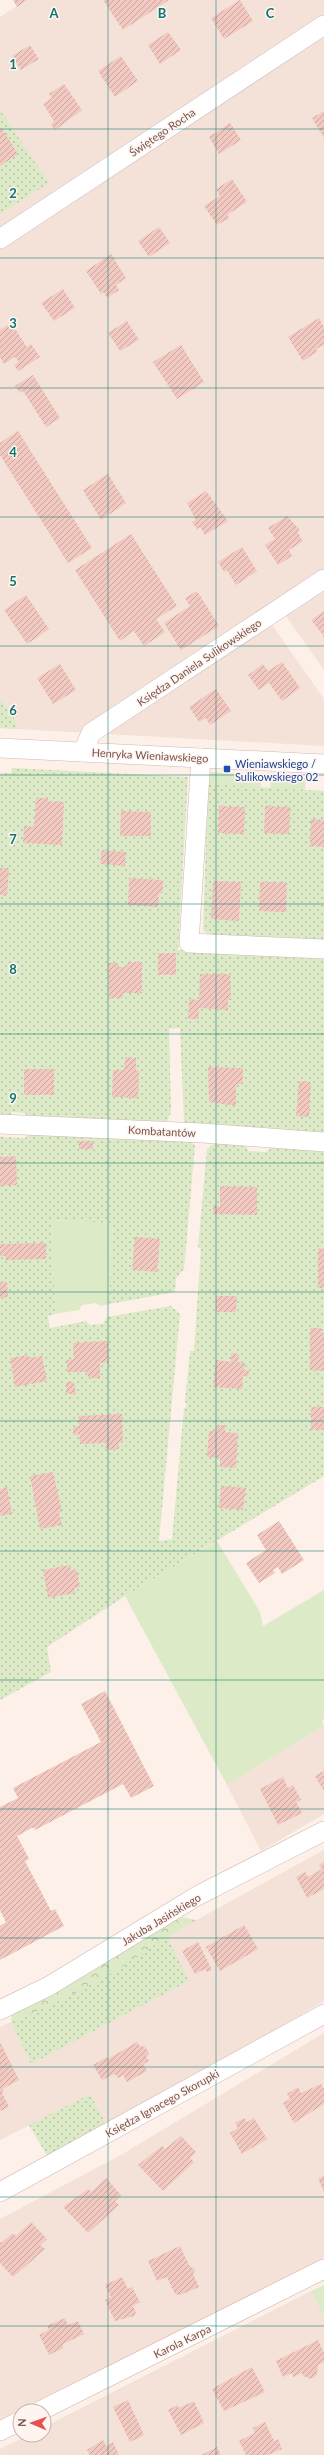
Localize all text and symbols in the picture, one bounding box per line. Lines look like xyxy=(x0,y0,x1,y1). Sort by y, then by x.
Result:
text: A xyxy=(48,5,59,21)
text: B xyxy=(158,5,167,21)
text: C xyxy=(266,5,275,21)
text: 1 xyxy=(9,56,17,72)
street label: Świętego Rocha xyxy=(126,105,198,159)
text: 2 xyxy=(9,185,17,201)
text: 3 xyxy=(9,315,17,331)
text: 4 xyxy=(9,444,17,460)
text: 5 xyxy=(9,573,17,589)
street label: Księdza Daniela Sulikowskiego xyxy=(134,616,264,708)
text: 6 xyxy=(9,702,17,718)
street label: Henryka Wieniawskiego xyxy=(91,745,209,765)
place label: Wieniawskiego / Sulikowskiego 02 xyxy=(235,757,319,783)
marker: Wieniawskiego / Sulikowskiego 02 xyxy=(222,764,232,774)
text: 7 xyxy=(9,831,17,847)
text: 8 xyxy=(9,961,17,977)
text: 9 xyxy=(9,1090,17,1106)
street label: Kombatantów xyxy=(128,1123,197,1139)
street label: Jakuba Jasińskiego xyxy=(119,1890,203,1948)
street label: Księdza Ignacego Skorupki xyxy=(103,2066,221,2140)
street label: Karola Karpa xyxy=(151,2322,213,2360)
north arrow xyxy=(12,2403,52,2443)
text: N xyxy=(15,2418,28,2427)

